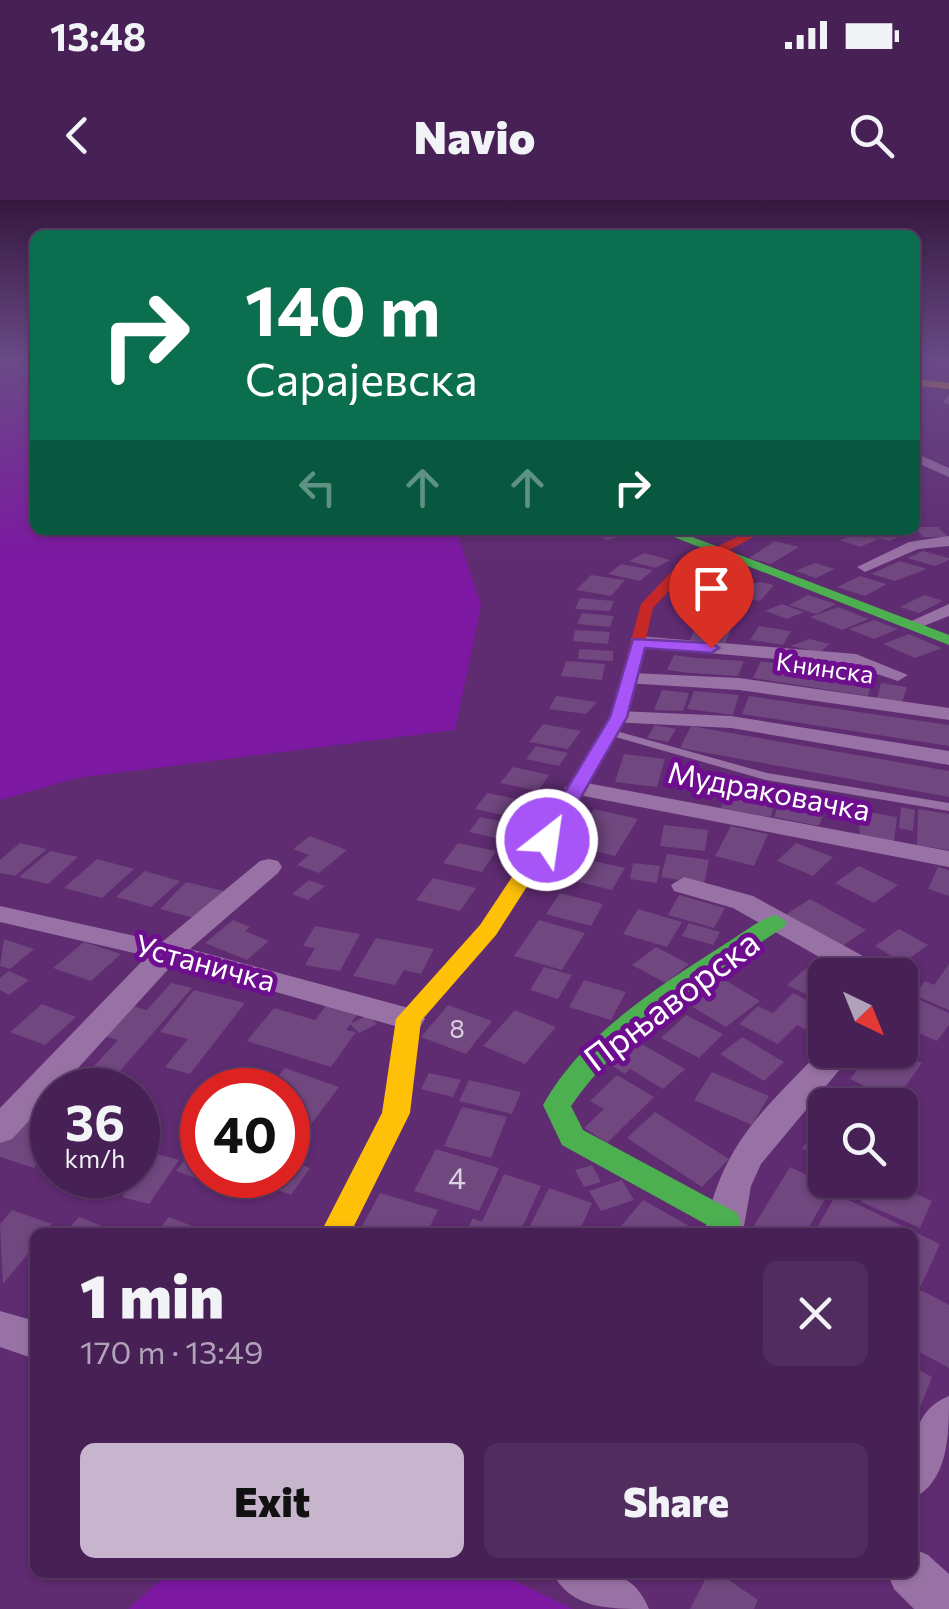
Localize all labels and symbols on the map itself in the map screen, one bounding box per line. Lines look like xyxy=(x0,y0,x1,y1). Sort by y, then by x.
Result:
pin xyxy=(669,546,754,649)
street label: Книнска xyxy=(774,645,876,689)
street label: Мудраковачка xyxy=(665,752,874,827)
position arrow xyxy=(495,788,599,892)
street label: Прњаворска xyxy=(574,919,767,1079)
street label: Устаничка xyxy=(131,925,280,998)
north arrow xyxy=(808,958,918,1068)
house number: 8 xyxy=(449,1013,465,1043)
speed limit sign: 40 xyxy=(180,1068,310,1198)
house number: 4 xyxy=(448,1158,466,1195)

